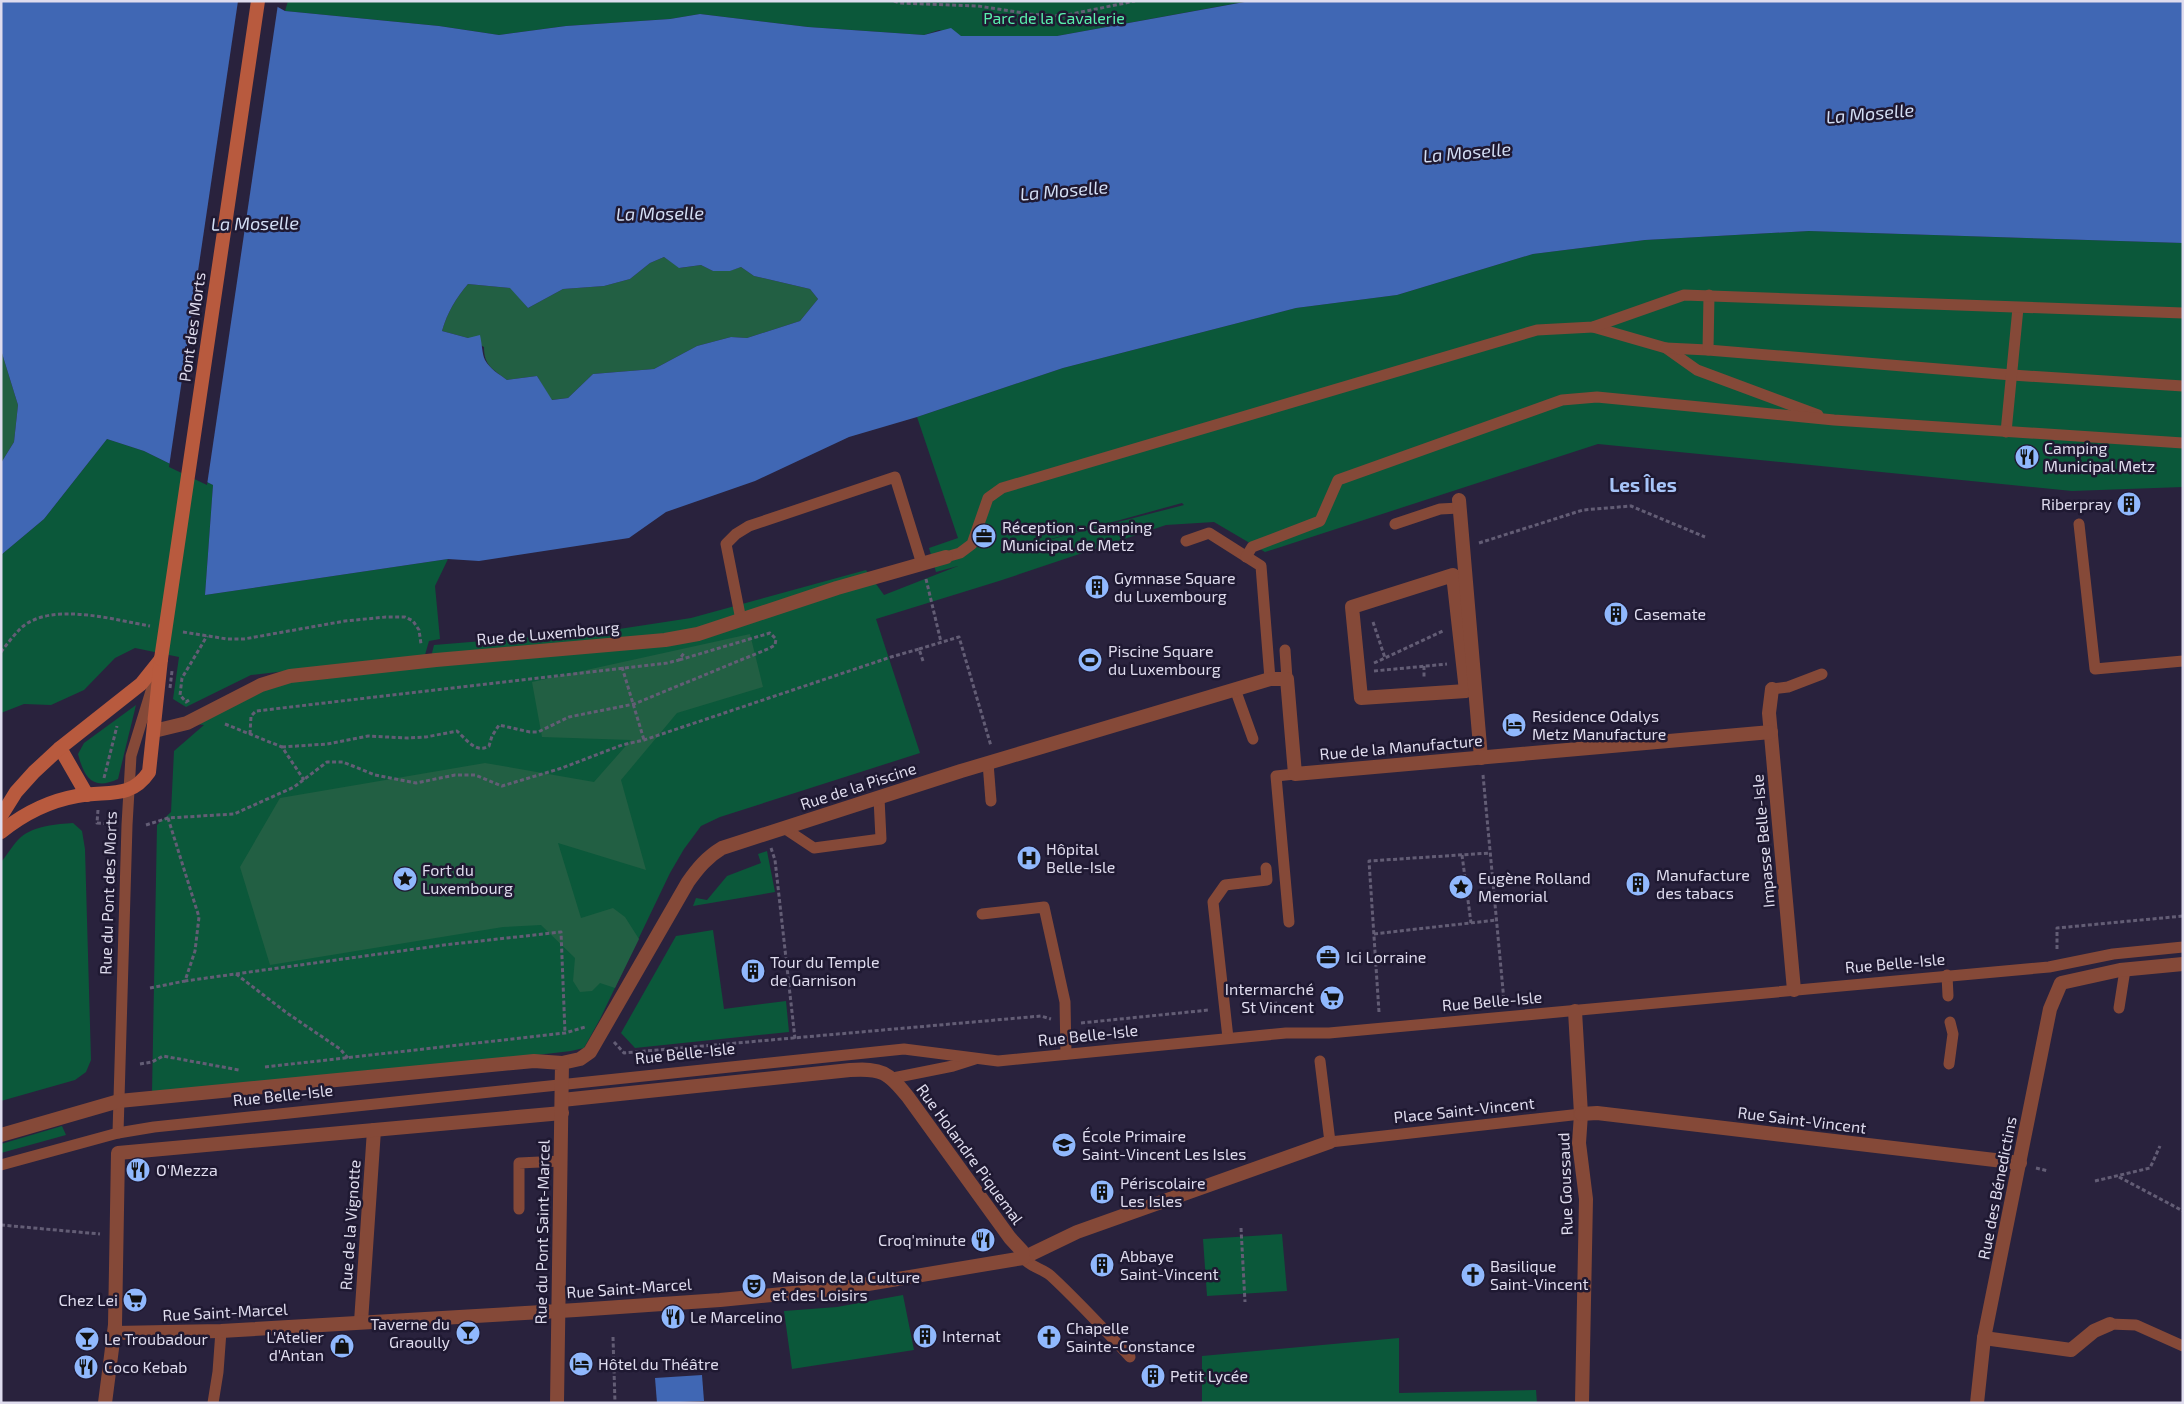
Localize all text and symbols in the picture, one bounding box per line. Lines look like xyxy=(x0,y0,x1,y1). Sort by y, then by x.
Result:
park label: Parc de la Cavalerie xyxy=(983,8,1125,27)
water label: La Moselle xyxy=(1825,98,1915,128)
water label: La Moselle xyxy=(1422,137,1512,167)
water label: La Moselle xyxy=(1019,175,1109,205)
water label: La Moselle xyxy=(616,201,705,225)
water label: La Moselle xyxy=(211,211,300,235)
street label: Pont des Morts xyxy=(174,271,209,383)
place label: Camping Municipal Metz xyxy=(2044,438,2155,475)
restaurant icon: Camping Municipal Metz xyxy=(2014,444,2040,470)
district label: Les Îles xyxy=(1609,473,1677,496)
building icon: Riberpray xyxy=(2116,491,2142,517)
place label: Riberpray xyxy=(2041,494,2113,513)
place label: Réception - Camping Municipal de Metz xyxy=(1002,517,1152,554)
office icon: Réception - Camping Municipal de Metz xyxy=(971,523,997,549)
place label: Gymnase Square du Luxembourg xyxy=(1114,568,1236,605)
building icon: Gymnase Square du Luxembourg xyxy=(1084,574,1110,600)
building icon: Casemate xyxy=(1603,601,1629,627)
place label: Casemate xyxy=(1634,604,1706,623)
street label: Rue de Luxembourg xyxy=(476,617,620,648)
place label: Piscine Square du Luxembourg xyxy=(1108,641,1221,678)
sports icon: Piscine Square du Luxembourg xyxy=(1077,647,1103,673)
place label: Residence Odalys Metz Manufacture xyxy=(1532,706,1666,743)
hotel icon: Residence Odalys Metz Manufacture xyxy=(1501,712,1527,738)
street label: Rue de la Manufacture xyxy=(1319,730,1483,763)
street label: Rue de la Piscine xyxy=(797,758,918,813)
street label: Impasse Belle-Isle xyxy=(1747,773,1778,909)
street label: Rue du Pont des Morts xyxy=(95,811,120,975)
place label: Hôpital Belle-Isle xyxy=(1046,839,1115,876)
hospital icon: Hôpital Belle-Isle xyxy=(1016,845,1042,871)
place label: Fort du Luxembourg xyxy=(422,860,513,897)
place label: Manufacture des tabacs xyxy=(1656,865,1750,902)
place icon: Fort du Luxembourg xyxy=(392,866,418,892)
place label: Eugène Rolland Memorial xyxy=(1478,868,1591,905)
building icon: Manufacture des tabacs xyxy=(1625,871,1651,897)
place icon: Eugène Rolland Memorial xyxy=(1448,874,1474,900)
office icon: Ici Lorraine xyxy=(1315,944,1341,970)
place label: Ici Lorraine xyxy=(1346,947,1426,966)
street label: Rue Belle-Isle xyxy=(1844,949,1946,976)
place label: Tour du Temple de Garnison xyxy=(770,952,880,989)
building icon: Tour du Temple de Garnison xyxy=(740,958,766,984)
place label: Intermarché St Vincent xyxy=(1225,979,1314,1016)
supermarket icon: Intermarché St Vincent xyxy=(1319,985,1345,1011)
street label: Rue Belle-Isle xyxy=(1441,987,1543,1014)
street label: Rue Belle-Isle xyxy=(1037,1020,1139,1049)
street label: Rue Belle-Isle xyxy=(634,1038,736,1067)
street label: Rue Belle-Isle xyxy=(232,1080,334,1109)
street label: Rue Holandre Piquemal xyxy=(913,1080,1028,1228)
street label: Place Saint-Vincent xyxy=(1393,1093,1535,1126)
street label: Rue Saint-Vincent xyxy=(1737,1102,1868,1137)
street label: Rue des Bénedictins xyxy=(1973,1115,2020,1261)
place label: École Primaire Saint-Vincent Les Isles xyxy=(1082,1126,1246,1163)
school or university icon: École Primaire Saint-Vincent Les Isles xyxy=(1051,1132,1077,1158)
street label: Rue Goussaud xyxy=(1553,1132,1576,1236)
street label: Rue du Pont Saint-Marcel xyxy=(530,1139,553,1325)
restaurant icon: O'Mezza xyxy=(125,1157,151,1183)
street label: Rue de la Vignotte xyxy=(335,1159,364,1291)
place label: O'Mezza xyxy=(156,1160,218,1179)
place label: Périscolaire Les Isles xyxy=(1120,1173,1206,1210)
building icon: Périscolaire Les Isles xyxy=(1089,1179,1115,1205)
restaurant icon: Croq'minute xyxy=(970,1227,996,1253)
place label: Croq'minute xyxy=(878,1230,966,1249)
place label: Abbaye Saint-Vincent xyxy=(1120,1246,1219,1283)
building icon: Abbaye Saint-Vincent xyxy=(1089,1252,1115,1278)
place label: Basilique Saint-Vincent xyxy=(1490,1256,1589,1293)
church icon: Basilique Saint-Vincent xyxy=(1460,1262,1486,1288)
place label: Maison de la Culture et des Loisirs xyxy=(772,1267,920,1304)
theatre icon: Maison de la Culture et des Loisirs xyxy=(741,1273,767,1299)
street label: Rue Saint-Marcel xyxy=(566,1274,692,1301)
supermarket icon: Chez Lei xyxy=(122,1287,148,1313)
place label: Chez Lei xyxy=(59,1290,118,1309)
street label: Rue Saint-Marcel xyxy=(162,1299,288,1324)
restaurant icon: Le Marcelino xyxy=(660,1304,686,1330)
place label: Le Marcelino xyxy=(690,1307,783,1326)
place label: Taverne du Graoully xyxy=(370,1314,451,1351)
place label: Chapelle Sainte-Constance xyxy=(1066,1318,1195,1355)
bar icon: Taverne du Graoully xyxy=(455,1320,481,1346)
building icon: Internat xyxy=(912,1323,938,1349)
church icon: Chapelle Sainte-Constance xyxy=(1036,1324,1062,1350)
bar icon: Le Troubadour xyxy=(74,1326,100,1352)
place label: Internat xyxy=(942,1326,1001,1345)
place label: L'Atelier d'Antan xyxy=(266,1327,325,1364)
place label: Le Troubadour xyxy=(104,1329,208,1348)
shop icon: L'Atelier d'Antan xyxy=(329,1333,355,1359)
hotel icon: Hôtel du Théâtre xyxy=(568,1351,594,1377)
restaurant icon: Coco Kebab xyxy=(73,1354,99,1380)
place label: Hôtel du Théâtre xyxy=(598,1354,719,1373)
place label: Coco Kebab xyxy=(104,1357,187,1376)
building icon: Petit Lycée xyxy=(1140,1363,1166,1389)
place label: Petit Lycée xyxy=(1170,1366,1248,1385)

